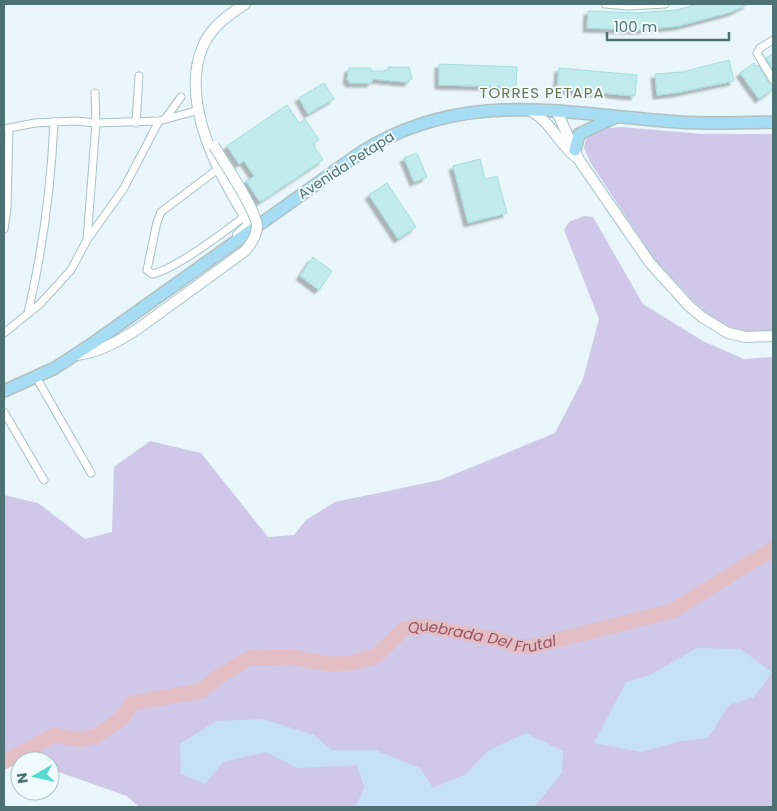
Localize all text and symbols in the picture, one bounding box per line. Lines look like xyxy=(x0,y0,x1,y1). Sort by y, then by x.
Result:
scale bar xyxy=(607,10,730,42)
text: 100 m xyxy=(614,16,657,37)
district label: TORRES PETAPA xyxy=(479,82,605,103)
street label: Avenida Petapa xyxy=(294,126,398,204)
water label: Quebrada Del Frutal xyxy=(406,615,559,657)
north arrow xyxy=(10,751,60,801)
text: N xyxy=(11,771,33,785)

